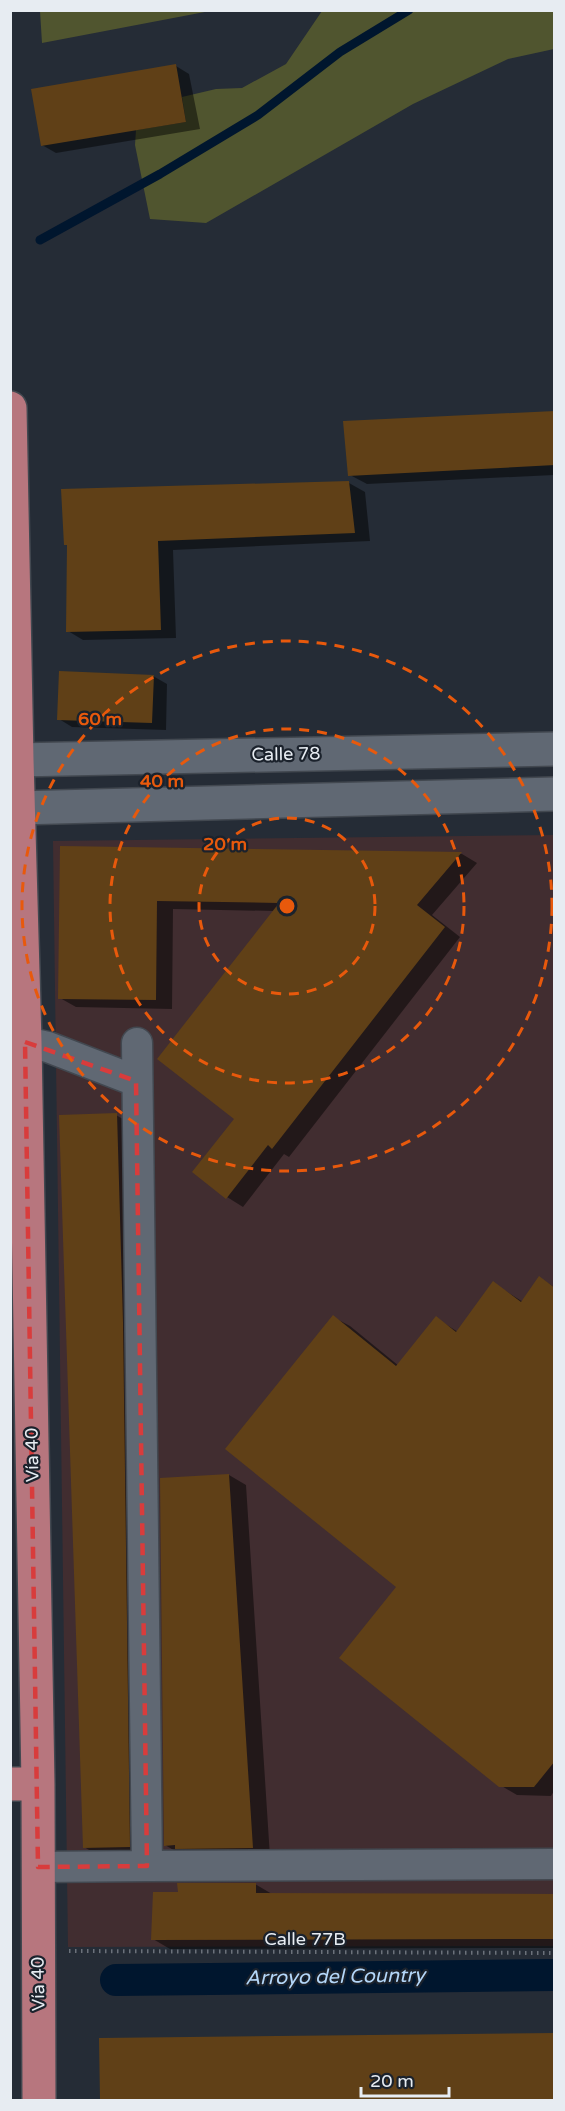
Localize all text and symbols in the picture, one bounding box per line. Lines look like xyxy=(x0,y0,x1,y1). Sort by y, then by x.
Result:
text: 60 m xyxy=(78,708,122,730)
street label: Calle 78 xyxy=(251,742,321,766)
text: 40 m xyxy=(140,770,184,792)
text: 20 m xyxy=(203,833,247,855)
centre of rings xyxy=(277,896,297,916)
street label: Vía 40 xyxy=(21,1428,43,1482)
street label: Calle 77B xyxy=(264,1928,346,1950)
street label: Vía 40 xyxy=(27,1957,49,2011)
water label: Arroyo del Country xyxy=(245,1963,427,1991)
scale bar xyxy=(361,2060,450,2098)
text: 20 m xyxy=(370,2070,414,2092)

